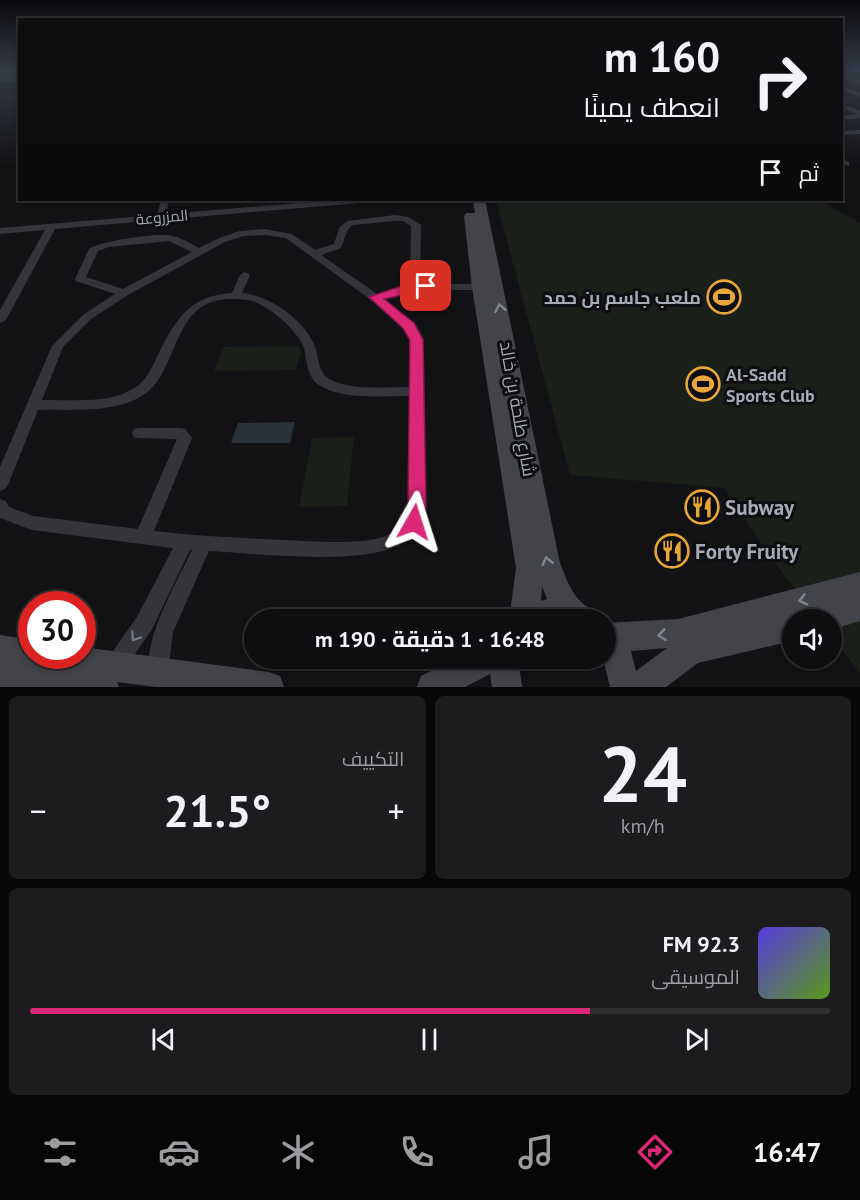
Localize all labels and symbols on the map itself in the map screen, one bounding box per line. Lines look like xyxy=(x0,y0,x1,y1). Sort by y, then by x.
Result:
street label: المزروعة xyxy=(135,205,189,229)
pin xyxy=(400,260,451,311)
sports icon: ملعب جاسم بن حمد xyxy=(706,279,742,315)
place label: ملعب جاسم بن حمد xyxy=(544,286,701,310)
one-way arrow xyxy=(494,303,507,313)
street label: شارع طلحة بن خالد xyxy=(494,340,541,478)
place label: Al-Sadd Sports Club xyxy=(726,363,815,407)
sports icon: Al-Sadd Sports Club xyxy=(685,366,721,402)
restaurant icon: Subway xyxy=(684,489,720,525)
position arrow xyxy=(382,490,446,554)
place label: Subway xyxy=(725,494,795,521)
restaurant icon: Forty Fruity xyxy=(654,533,690,569)
place label: Forty Fruity xyxy=(695,538,799,565)
one-way arrow xyxy=(541,557,554,567)
speed limit sign: 30 xyxy=(18,591,96,669)
one-way arrow xyxy=(799,593,809,605)
one-way arrow xyxy=(657,629,667,641)
one-way arrow xyxy=(131,630,142,641)

